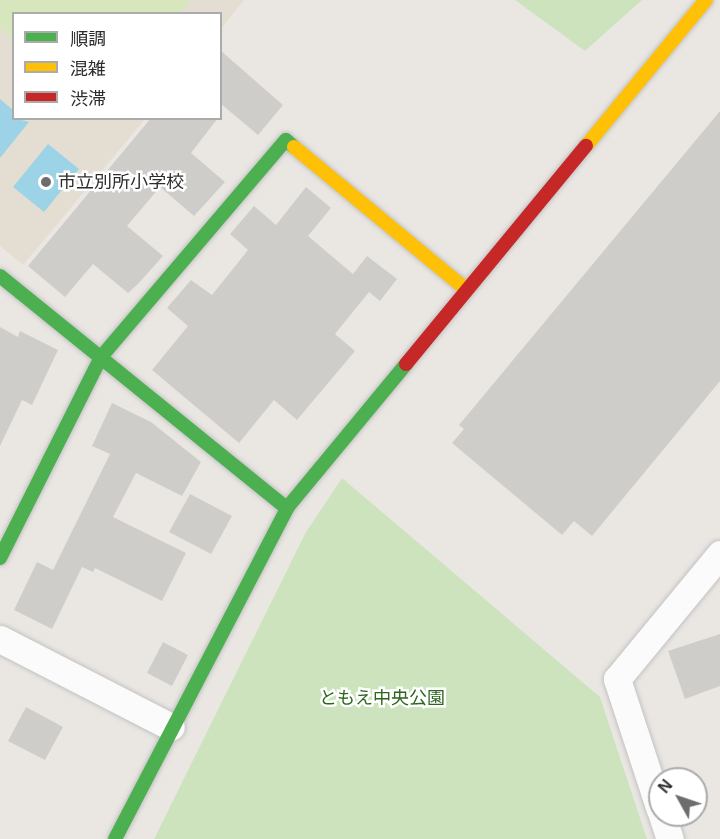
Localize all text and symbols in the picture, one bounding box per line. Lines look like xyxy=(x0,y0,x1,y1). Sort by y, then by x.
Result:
legend xyxy=(12,12,222,120)
text: 順調 xyxy=(70,29,106,49)
text: 混雑 xyxy=(70,59,106,79)
text: 渋滞 xyxy=(70,89,106,109)
place label: 市立別所小学校 xyxy=(58,171,184,193)
marker: 市立別所小学校 xyxy=(39,175,53,189)
park label: ともえ中央公園 xyxy=(319,687,445,709)
north arrow xyxy=(648,767,708,827)
text: N xyxy=(655,777,676,796)

